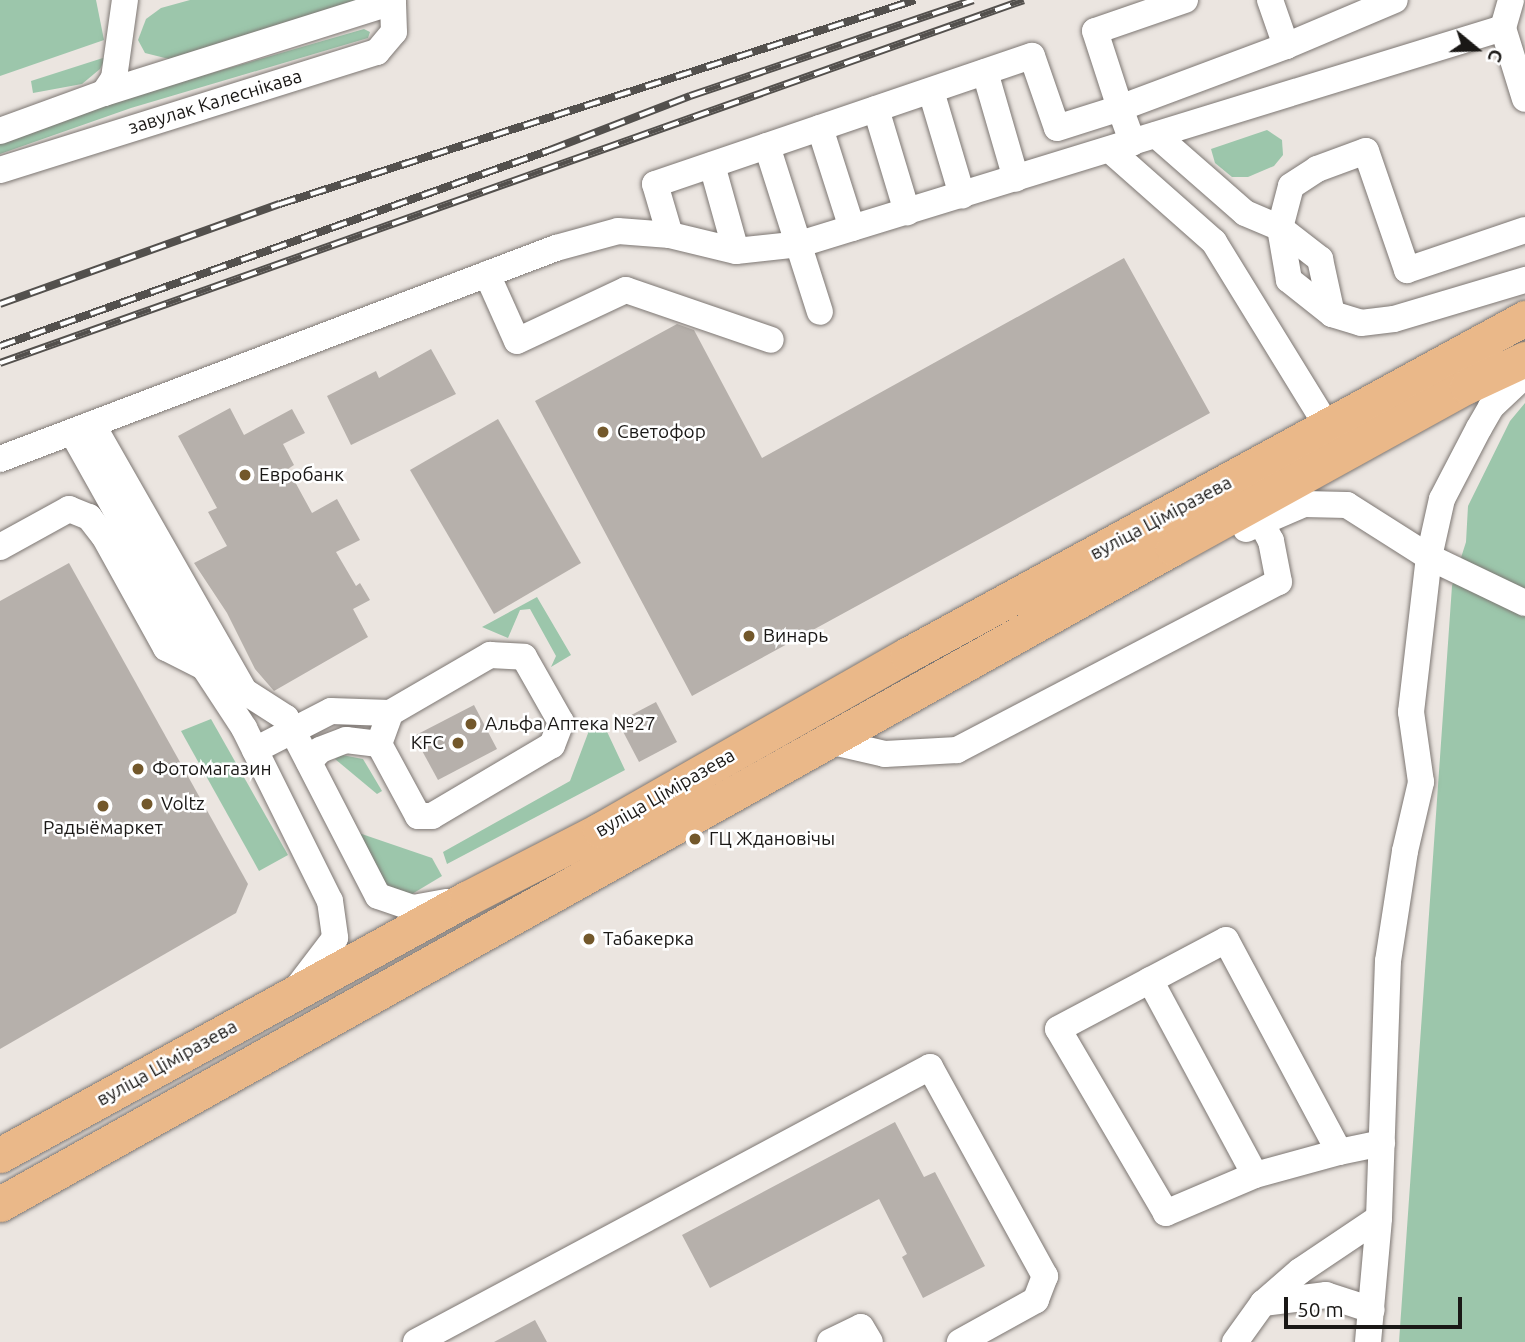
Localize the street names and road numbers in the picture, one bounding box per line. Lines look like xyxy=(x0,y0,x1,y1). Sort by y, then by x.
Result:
street label: завулак Калеснікава xyxy=(125,65,305,139)
street label: вуліца Ціміразева xyxy=(1086,471,1236,565)
street label: вуліца Ціміразева xyxy=(591,744,739,842)
street label: вуліца Ціміразева xyxy=(93,1015,241,1111)

